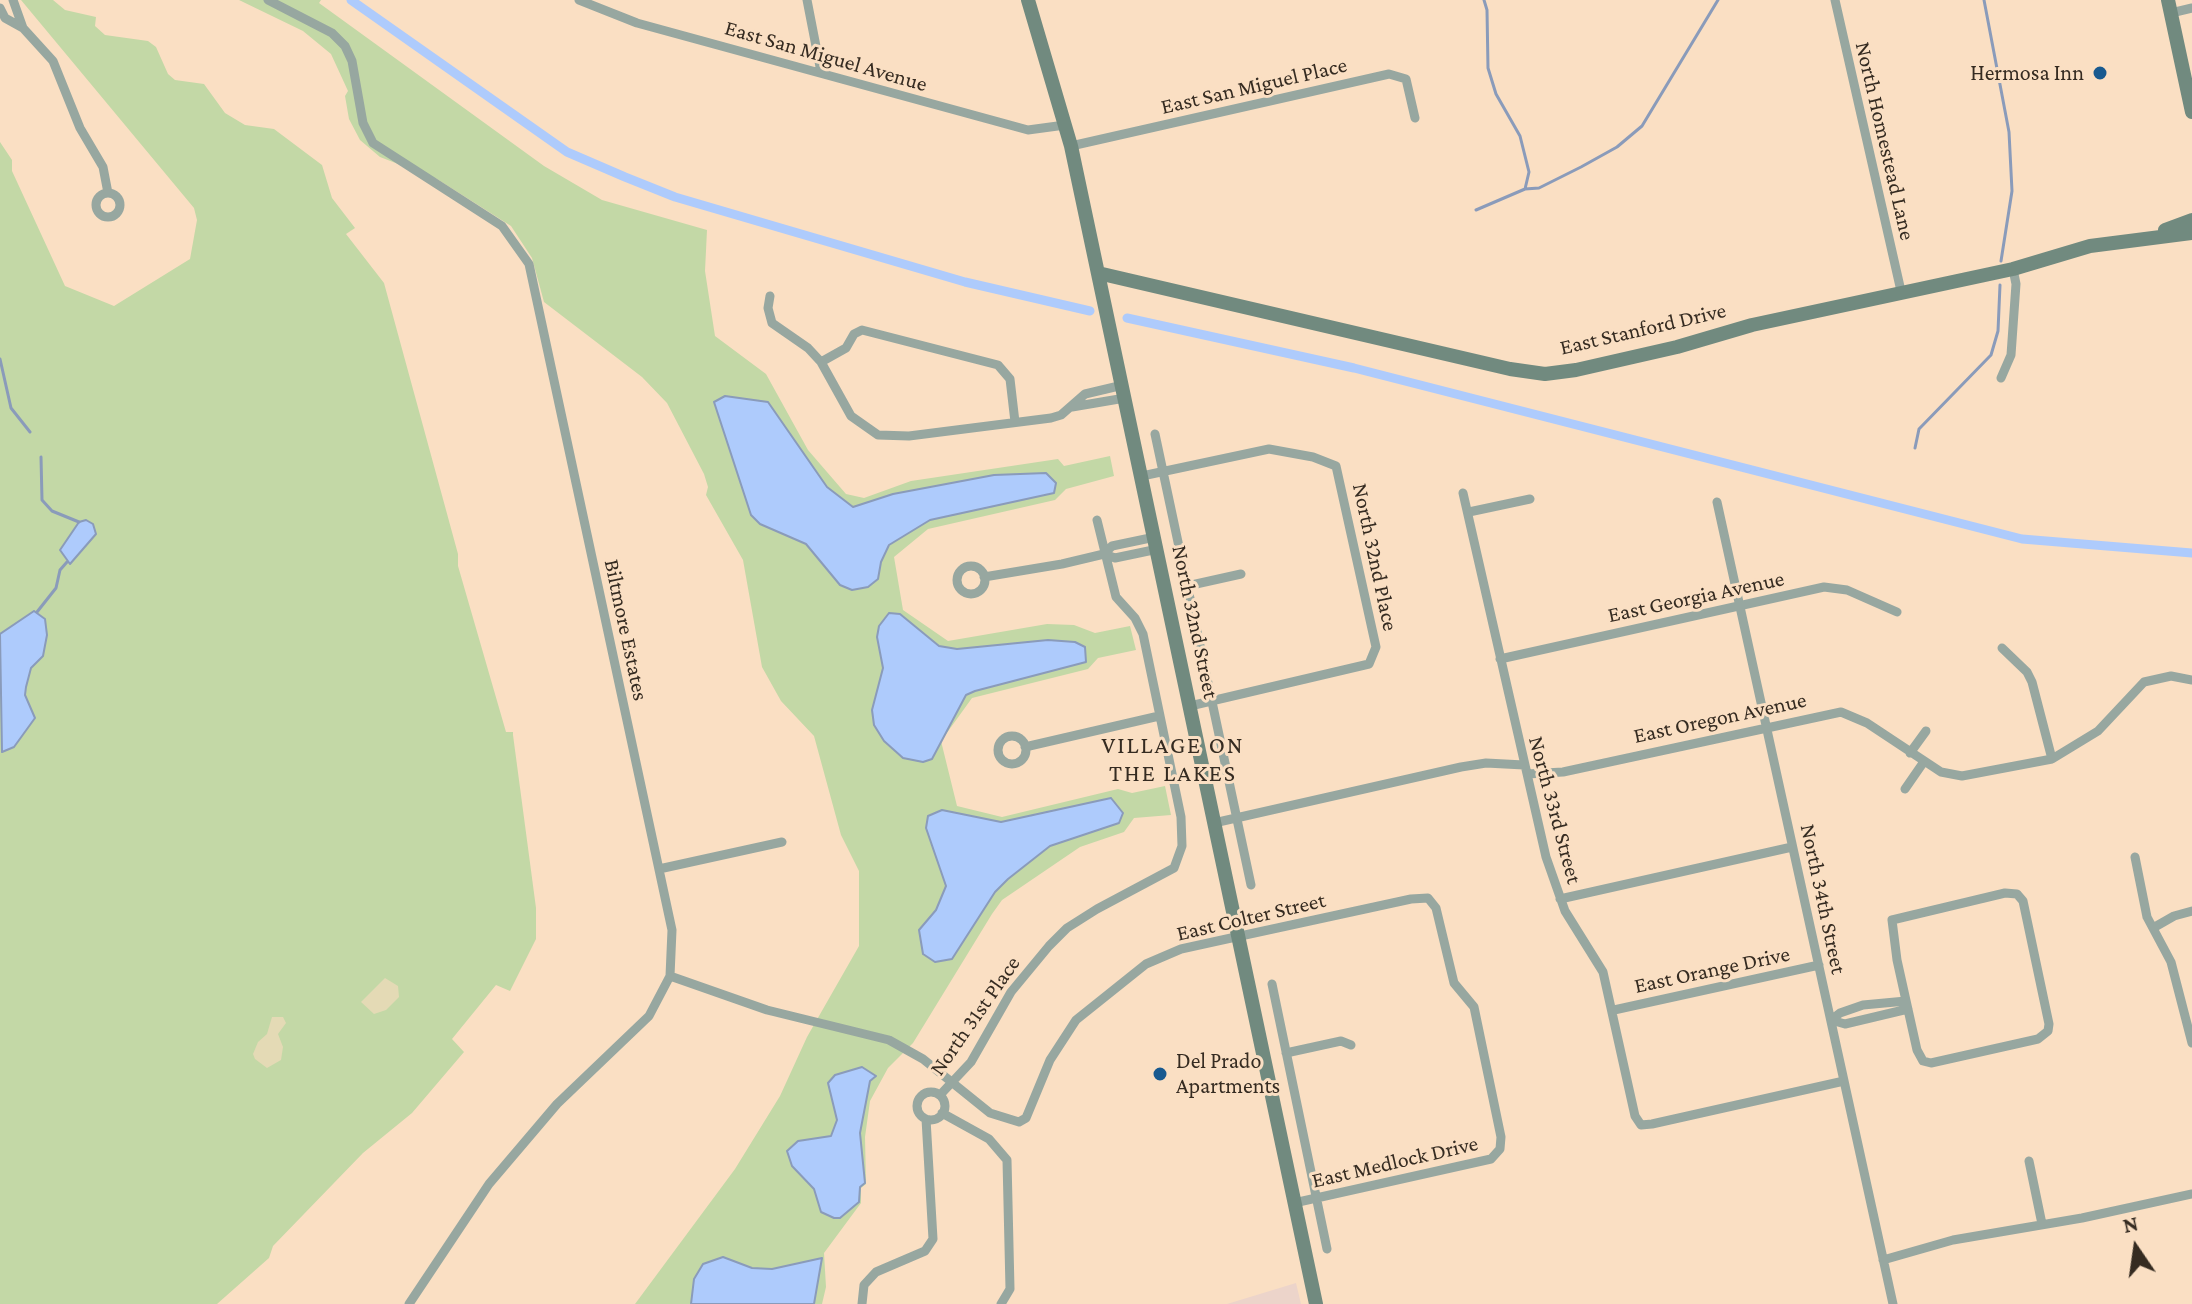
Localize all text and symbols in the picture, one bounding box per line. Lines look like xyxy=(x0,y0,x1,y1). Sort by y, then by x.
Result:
street label: East San Miguel Avenue xyxy=(722,14,930,98)
street label: North Homestead Lane xyxy=(1849,39,1921,243)
street label: East San Miguel Place xyxy=(1158,52,1350,120)
place label: Hermosa Inn xyxy=(1970,60,2084,86)
marker: Hermosa Inn xyxy=(2091,64,2109,82)
street label: East Stanford Drive xyxy=(1557,297,1729,361)
street label: North 32nd Place xyxy=(1346,481,1404,633)
street label: North 32nd Street xyxy=(1166,543,1224,701)
street label: Biltmore Estates xyxy=(598,557,654,703)
street label: East Georgia Avenue xyxy=(1605,565,1787,629)
street label: East Oregon Avenue xyxy=(1631,687,1809,749)
district label: VILLAGE ON THE LAKES xyxy=(1101,732,1245,788)
street label: North 33rd Street xyxy=(1523,733,1587,887)
street label: North 34th Street xyxy=(1794,822,1852,976)
street label: East Colter Street xyxy=(1174,887,1328,947)
street label: East Orange Drive xyxy=(1632,941,1792,999)
street label: North 31st Place xyxy=(924,951,1026,1081)
place label: Del Prado Apartments xyxy=(1176,1048,1280,1100)
marker: Del Prado Apartments xyxy=(1151,1065,1169,1083)
street label: East Medlock Drive xyxy=(1309,1130,1481,1194)
north arrow xyxy=(2096,1208,2176,1288)
text: N xyxy=(2120,1210,2141,1238)

